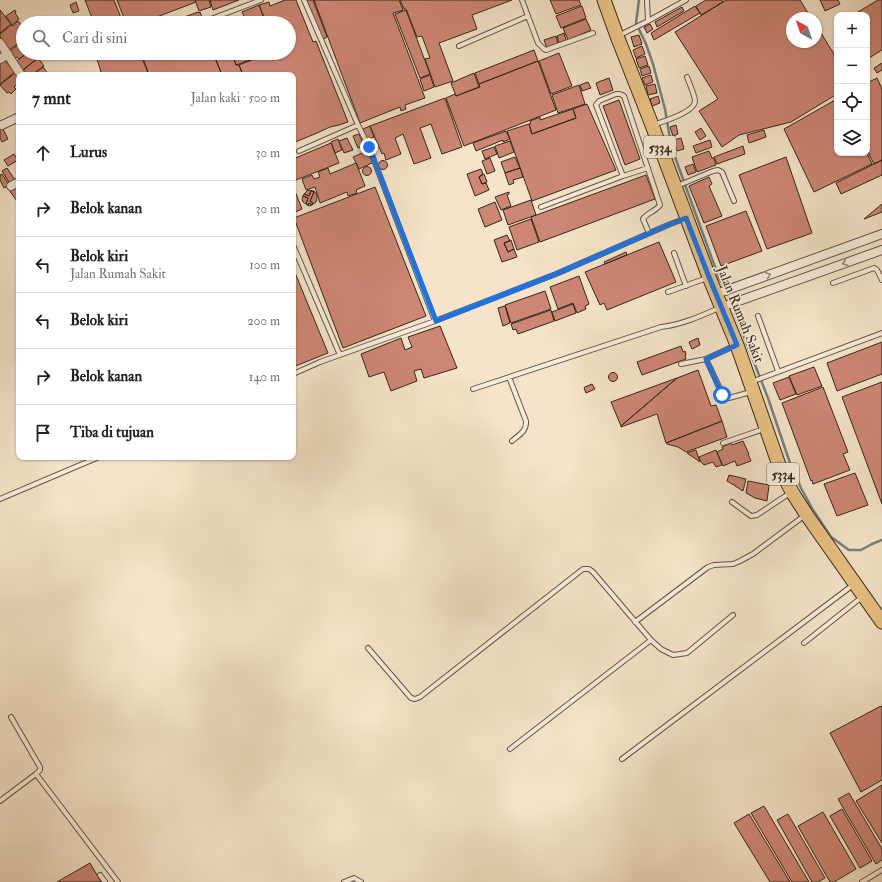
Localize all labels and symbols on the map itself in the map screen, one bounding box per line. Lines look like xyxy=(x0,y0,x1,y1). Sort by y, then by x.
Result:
north arrow xyxy=(786,12,822,48)
road number: 5334 xyxy=(644,136,676,158)
route end xyxy=(360,138,378,156)
one-way arrow xyxy=(842,259,849,267)
street label: Jalan Rumah Sakit xyxy=(713,262,768,366)
one-way arrow xyxy=(764,271,771,280)
route start xyxy=(713,386,731,404)
road number: 5334 xyxy=(767,463,799,485)

